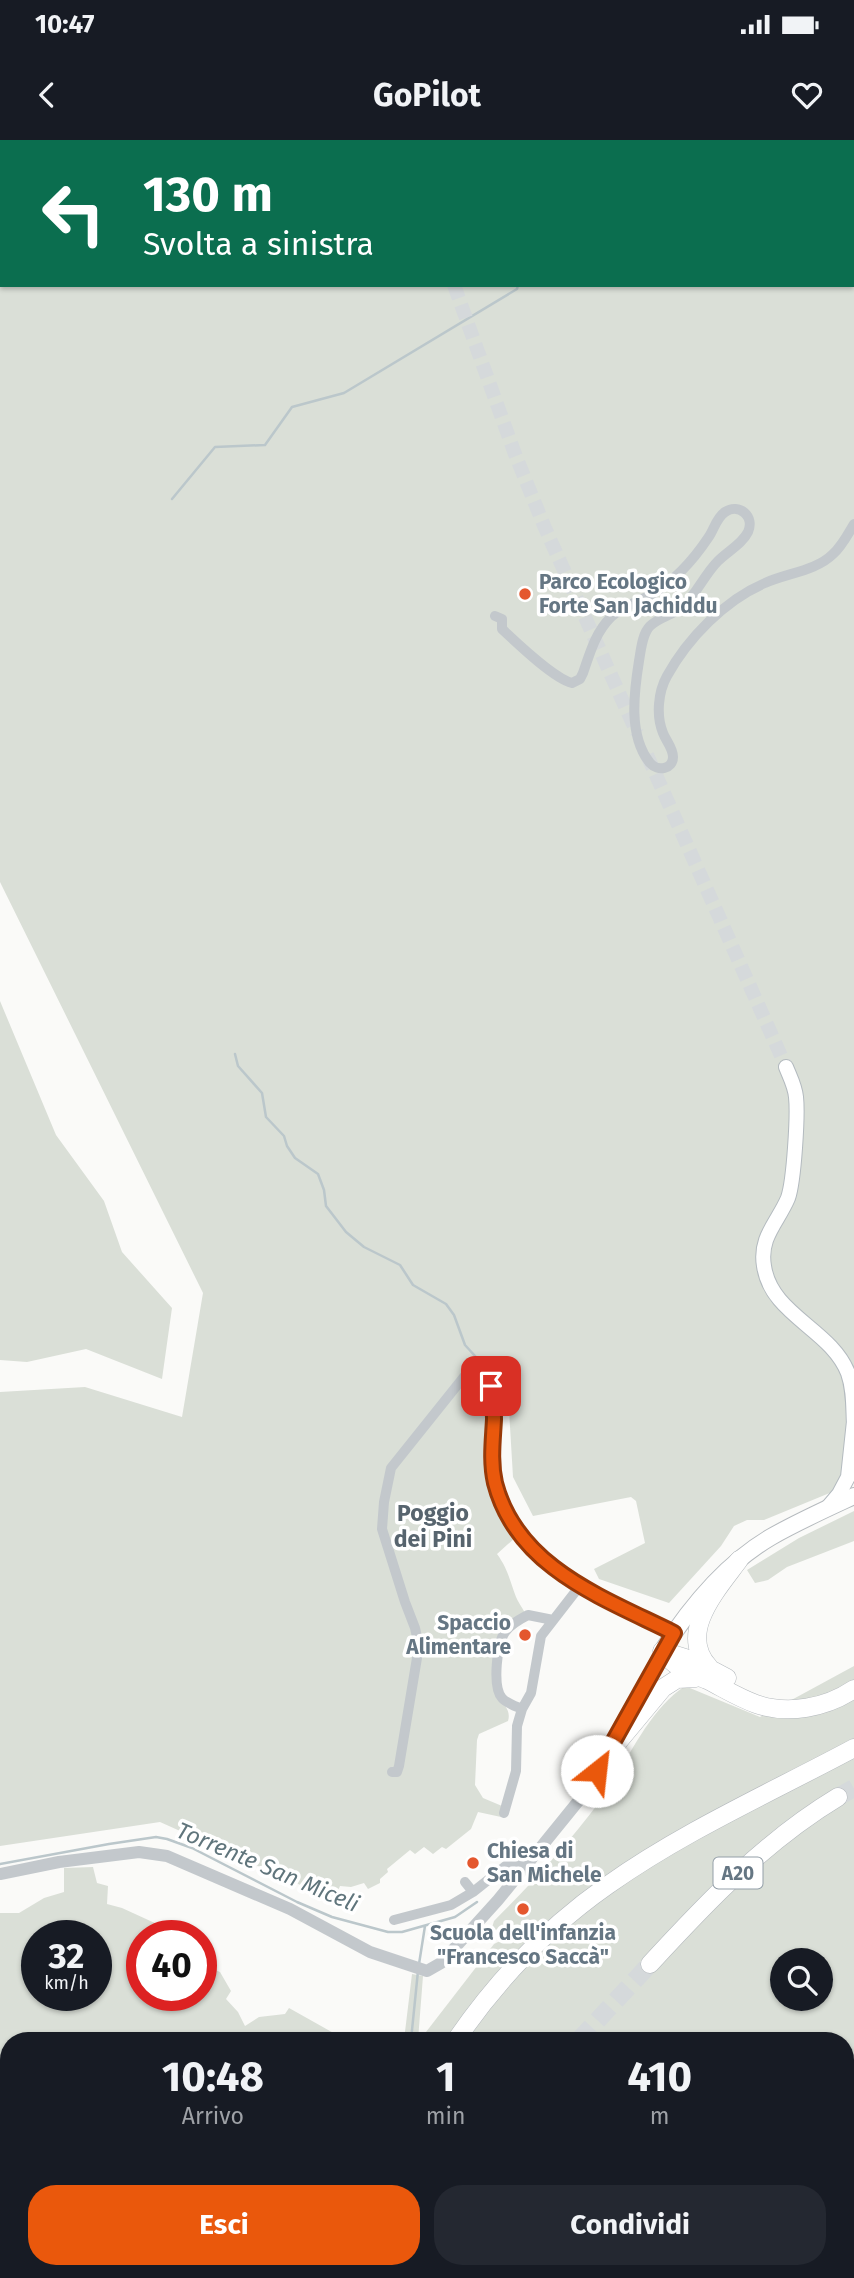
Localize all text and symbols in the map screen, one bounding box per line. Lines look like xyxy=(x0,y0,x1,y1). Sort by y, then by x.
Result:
text: 10:47 xyxy=(35,9,95,40)
icon: back xyxy=(28,76,66,114)
text: GoPilot xyxy=(373,76,481,114)
icon: heart xyxy=(788,76,826,114)
text: 130 m xyxy=(143,165,273,224)
icon: left xyxy=(28,168,119,259)
text: Svolta a sinistra xyxy=(143,225,374,263)
place label: Parco Ecologico Forte San Jachiddu xyxy=(539,569,718,619)
marker: Parco Ecologico Forte San Jachiddu xyxy=(517,586,533,602)
pin xyxy=(461,1356,521,1416)
icon: arrive xyxy=(472,1367,510,1405)
district label: Poggio dei Pini xyxy=(394,1499,472,1553)
place label: Spaccio Alimentare xyxy=(405,1610,511,1660)
marker: Spaccio Alimentare xyxy=(517,1627,533,1643)
position arrow xyxy=(560,1734,634,1808)
water label: Torrente San Miceli xyxy=(172,1816,364,1918)
place label: Chiesa di San Michele xyxy=(487,1838,602,1888)
marker: Chiesa di San Michele xyxy=(465,1855,481,1871)
road number: A20 xyxy=(714,1858,762,1889)
marker: Scuola dell'infanzia "Francesco Saccà" xyxy=(515,1901,531,1917)
speed limit sign: 40 xyxy=(126,1920,217,2011)
place label: Scuola dell'infanzia "Francesco Saccà" xyxy=(430,1920,616,1970)
text: 32 xyxy=(49,1935,84,1977)
map controls xyxy=(770,1948,833,2011)
button: search xyxy=(770,1948,833,2011)
text: km/h xyxy=(44,1972,89,1994)
text: 10:48 xyxy=(162,2052,264,2102)
text: 1 xyxy=(436,2052,455,2102)
text: 410 xyxy=(627,2052,692,2102)
text: Arrivo xyxy=(182,2102,244,2130)
text: min xyxy=(426,2102,465,2130)
text: m xyxy=(650,2102,670,2130)
button: Esci xyxy=(28,2185,420,2265)
button: Condividi xyxy=(434,2185,826,2265)

